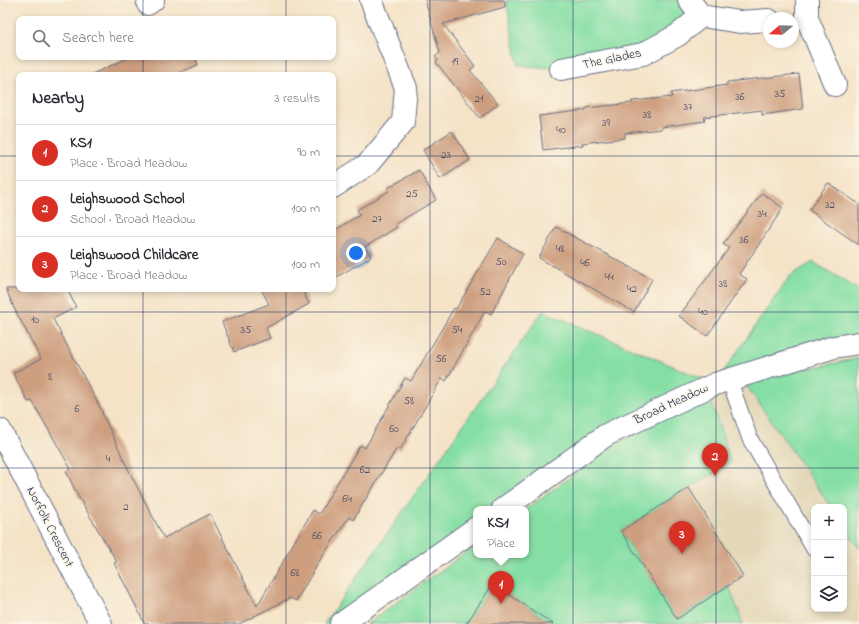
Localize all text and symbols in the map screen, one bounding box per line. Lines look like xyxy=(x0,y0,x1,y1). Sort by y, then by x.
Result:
north arrow xyxy=(763,12,799,48)
search box xyxy=(16,16,336,60)
icon: search xyxy=(30,27,52,49)
text: Search here xyxy=(62,27,134,49)
street label: The Glades xyxy=(581,43,644,75)
house number: 19 xyxy=(452,54,459,70)
text: Nearby xyxy=(32,86,84,111)
house number: 35 xyxy=(775,86,785,102)
text: 3 results xyxy=(274,89,320,108)
house number: 36 xyxy=(735,89,745,105)
house number: 21 xyxy=(475,91,484,107)
house number: 37 xyxy=(683,99,693,115)
house number: 38 xyxy=(643,107,651,123)
house number: 39 xyxy=(602,115,611,131)
house number: 40 xyxy=(556,122,566,138)
text: KS1 xyxy=(70,132,92,154)
text: 1 xyxy=(43,143,47,162)
text: 90 m xyxy=(297,143,320,162)
house number: 23 xyxy=(441,147,451,163)
text: Place · Broad Meadow xyxy=(70,154,187,173)
house number: 25 xyxy=(406,186,418,202)
text: Leighswood School xyxy=(70,188,184,210)
house number: 32 xyxy=(825,197,836,213)
text: 2 xyxy=(42,199,48,218)
text: 100 m xyxy=(291,199,320,218)
house number: 34 xyxy=(757,206,767,222)
text: School · Broad Meadow xyxy=(70,210,195,229)
house number: 27 xyxy=(372,211,382,227)
house number: 36 xyxy=(739,232,749,248)
house number: 48 xyxy=(556,241,564,257)
your location xyxy=(346,243,366,263)
text: Leighswood Childcare xyxy=(70,244,199,266)
house number: 50 xyxy=(495,254,507,270)
text: 3 xyxy=(42,255,48,274)
text: 100 m xyxy=(291,255,320,274)
house number: 46 xyxy=(580,255,590,271)
text: Place · Broad Meadow xyxy=(70,266,187,285)
house number: 44 xyxy=(604,269,614,285)
house number: 38 xyxy=(719,276,727,292)
house number: 42 xyxy=(627,281,638,297)
house number: 52 xyxy=(479,284,491,300)
house number: 40 xyxy=(698,304,708,320)
house number: 10 xyxy=(31,312,39,328)
house number: 35 xyxy=(241,322,251,338)
house number: 54 xyxy=(452,322,463,338)
house number: 56 xyxy=(435,351,447,367)
house number: 8 xyxy=(48,369,52,385)
street label: Broad Meadow xyxy=(630,378,712,430)
house number: 58 xyxy=(404,393,414,409)
house number: 6 xyxy=(75,401,80,417)
house number: 60 xyxy=(389,421,399,437)
pin: 2 xyxy=(702,443,728,476)
house number: 4 xyxy=(106,451,111,467)
house number: 62 xyxy=(360,462,371,478)
street label: Norfolk Crescent xyxy=(21,483,79,571)
house number: 64 xyxy=(342,491,352,507)
house number: 2 xyxy=(123,499,129,515)
map controls xyxy=(811,504,847,612)
button: + xyxy=(811,504,847,540)
popup xyxy=(473,506,529,558)
text: KS1 xyxy=(487,512,509,534)
pin: 3 xyxy=(669,521,695,554)
house number: 66 xyxy=(312,528,322,544)
text: Place xyxy=(487,534,515,553)
button: − xyxy=(811,540,847,576)
house number: 68 xyxy=(291,565,299,581)
pin: 1 xyxy=(488,571,514,604)
button: layers xyxy=(811,576,847,612)

